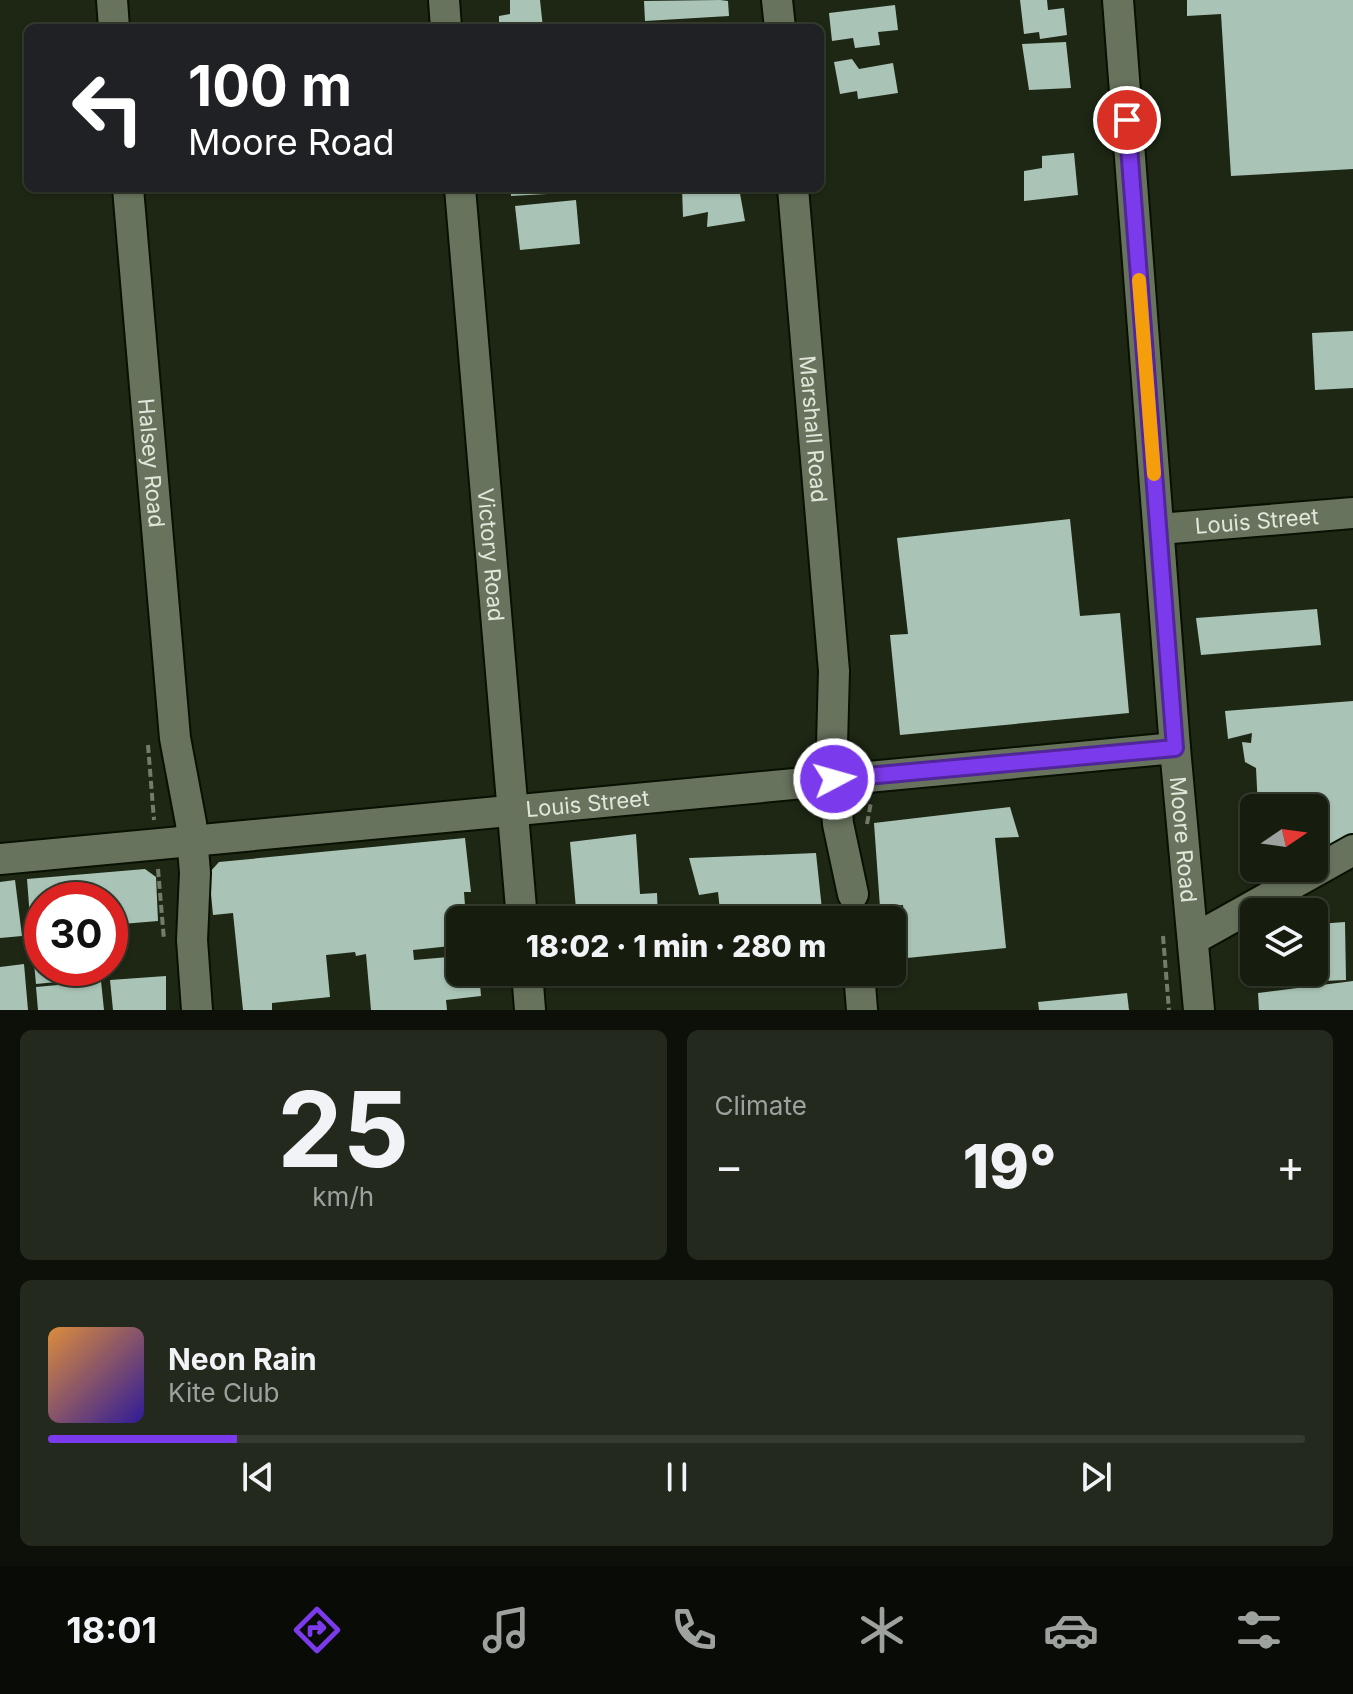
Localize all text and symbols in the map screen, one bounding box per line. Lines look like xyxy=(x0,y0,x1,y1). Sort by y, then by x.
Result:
text: 100 m xyxy=(188,52,352,120)
icon: left xyxy=(56,56,160,160)
pin xyxy=(1093,86,1161,154)
icon: arrive xyxy=(1105,98,1149,142)
text: Moore Road xyxy=(188,120,395,164)
street label: Marshall Road xyxy=(794,355,833,504)
street label: Halsey Road xyxy=(133,397,170,529)
street label: Victory Road xyxy=(472,487,510,622)
street label: Louis Street xyxy=(1194,503,1319,539)
position arrow xyxy=(792,737,876,821)
street label: Moore Road xyxy=(1165,775,1202,904)
street label: Louis Street xyxy=(524,785,650,822)
north arrow xyxy=(1240,794,1328,882)
map controls xyxy=(1240,794,1328,986)
speed limit sign: 30 xyxy=(24,882,128,986)
button: layers xyxy=(1240,898,1328,986)
text: 18:02 · 1 min · 280 m xyxy=(526,928,826,964)
text: 25 xyxy=(277,1066,409,1192)
text: Climate xyxy=(715,1090,807,1121)
text: 19° xyxy=(963,1130,1057,1202)
text: − xyxy=(715,1139,744,1193)
text: + xyxy=(1276,1139,1305,1193)
text: km/h xyxy=(312,1181,374,1212)
text: Neon Rain xyxy=(168,1341,317,1377)
text: Kite Club xyxy=(168,1377,279,1408)
icon: previous xyxy=(236,1455,280,1499)
icon: pause xyxy=(655,1455,699,1499)
icon: next xyxy=(1074,1455,1118,1499)
icon: directions xyxy=(289,1602,345,1658)
icon: music xyxy=(478,1602,534,1658)
icon: phone xyxy=(666,1602,722,1658)
icon: climate xyxy=(854,1602,910,1658)
icon: car xyxy=(1043,1602,1099,1658)
icon: filters xyxy=(1231,1602,1287,1658)
text: 18:01 xyxy=(66,1608,157,1652)

